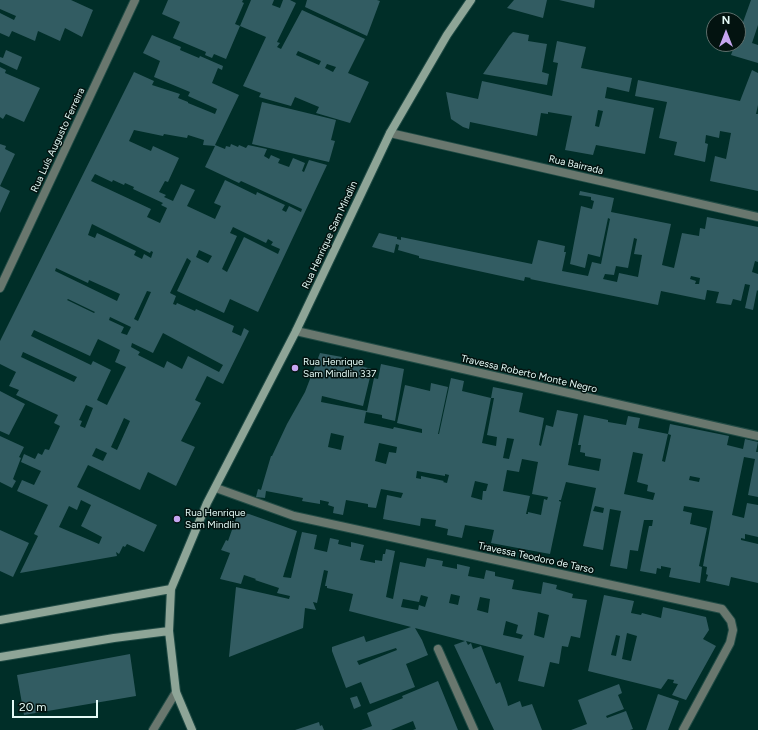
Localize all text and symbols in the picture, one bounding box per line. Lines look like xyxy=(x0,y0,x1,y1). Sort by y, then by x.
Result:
north arrow xyxy=(706,12,746,52)
text: N xyxy=(722,14,730,27)
street label: Rua Luís Augusto Ferreira xyxy=(28,86,88,194)
street label: Rua Bairrada xyxy=(547,153,605,177)
street label: Rua Henrique Sam Mindlin xyxy=(300,179,360,291)
street label: Travessa Roberto Monte Negro xyxy=(460,352,598,396)
place label: Rua Henrique Sam Mindlin 337 xyxy=(303,356,376,380)
marker: Rua Henrique Sam Mindlin 337 xyxy=(290,363,300,373)
place label: Rua Henrique Sam Mindlin xyxy=(185,507,245,530)
marker: Rua Henrique Sam Mindlin xyxy=(172,514,182,524)
street label: Travessa Teodoro de Tarso xyxy=(477,540,595,576)
scale bar xyxy=(14,692,100,718)
text: 20 m xyxy=(19,700,47,714)

